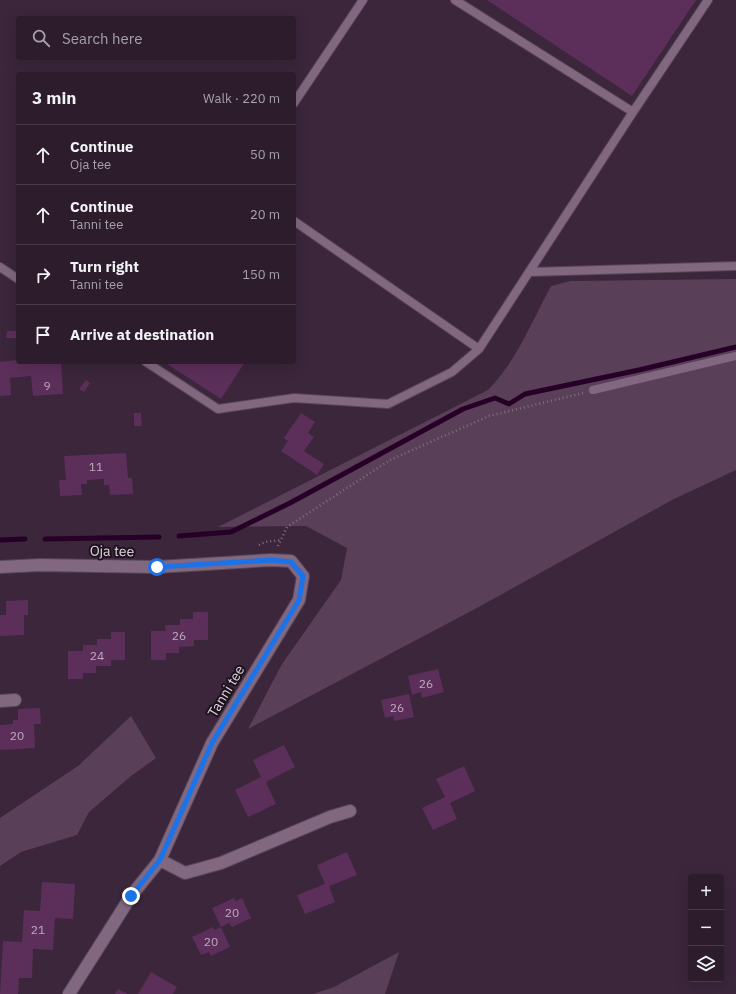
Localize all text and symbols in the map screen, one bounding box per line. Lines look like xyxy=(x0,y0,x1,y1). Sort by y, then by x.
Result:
search box xyxy=(16,16,296,60)
icon: search xyxy=(30,27,52,49)
text: Search here xyxy=(62,29,142,48)
text: 3 min xyxy=(32,87,76,109)
text: Walk · 220 m xyxy=(203,90,280,107)
text: Continue xyxy=(70,137,134,156)
icon: ahead xyxy=(32,144,54,166)
text: 50 m xyxy=(250,146,280,163)
text: Oja tee xyxy=(70,156,111,173)
text: Continue xyxy=(70,197,134,216)
icon: ahead xyxy=(32,204,54,226)
text: 20 m xyxy=(250,206,280,223)
text: Tanni tee xyxy=(70,216,123,233)
text: Turn right xyxy=(70,257,139,276)
icon: right xyxy=(32,264,54,286)
text: 150 m xyxy=(242,266,280,283)
text: Tanni tee xyxy=(70,276,123,293)
icon: arrive xyxy=(32,324,54,346)
text: Arrive at destination xyxy=(70,325,214,344)
house number: 9 xyxy=(43,378,51,393)
house number: 11 xyxy=(89,459,103,474)
street label: Oja tee xyxy=(90,542,135,560)
route start xyxy=(148,558,166,576)
house number: 26 xyxy=(172,628,186,643)
house number: 24 xyxy=(90,648,104,663)
street label: Tanni tee xyxy=(203,661,249,720)
house number: 26 xyxy=(419,676,433,691)
house number: 26 xyxy=(390,700,404,715)
house number: 20 xyxy=(10,728,24,743)
map controls xyxy=(688,874,724,982)
button: + xyxy=(688,874,724,910)
route end xyxy=(122,887,140,905)
house number: 20 xyxy=(225,905,239,920)
button: − xyxy=(688,910,724,946)
house number: 21 xyxy=(31,922,45,937)
house number: 20 xyxy=(204,934,218,949)
button: layers xyxy=(688,946,724,982)

